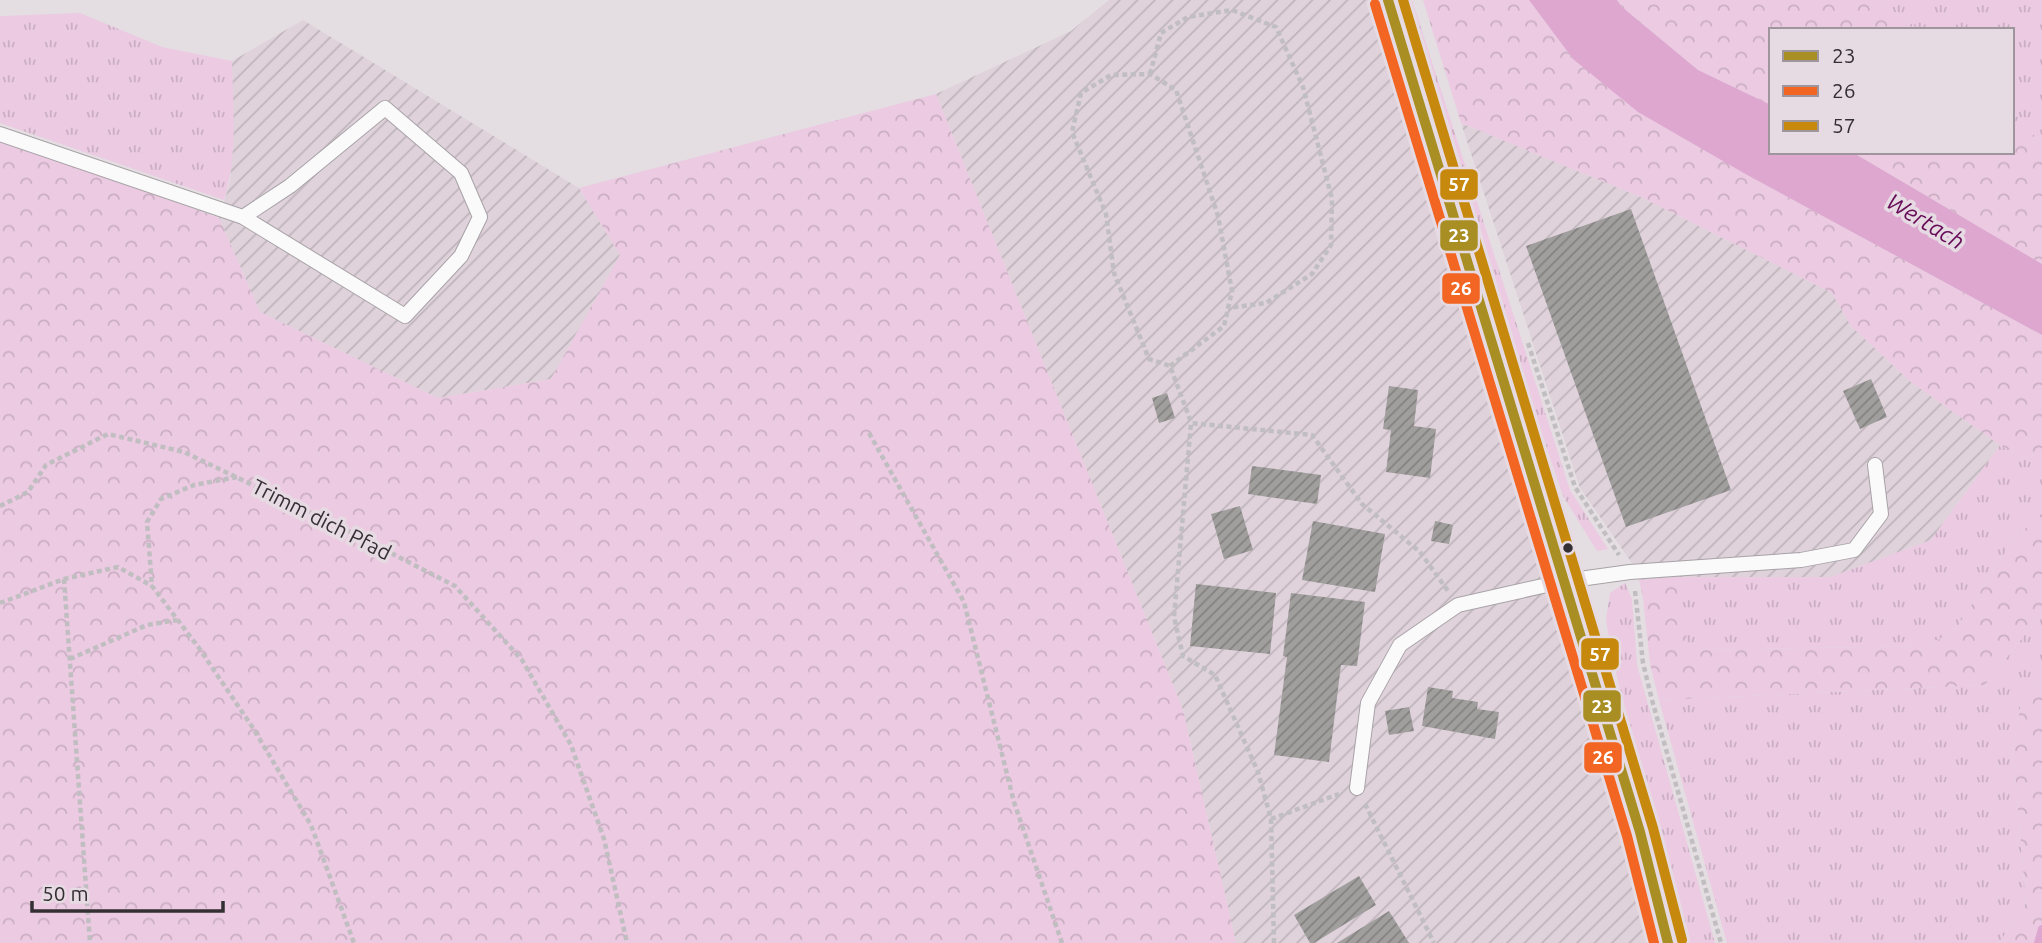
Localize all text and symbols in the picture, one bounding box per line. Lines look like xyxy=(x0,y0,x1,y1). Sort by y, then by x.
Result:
legend xyxy=(1769,28,2014,154)
text: 23 xyxy=(1832,43,1856,67)
text: 26 xyxy=(1832,78,1856,102)
text: 57 xyxy=(1832,113,1856,137)
line badge: 57 xyxy=(1439,168,1479,201)
text: 57 xyxy=(1448,173,1470,195)
water label: Wertach xyxy=(1883,188,1969,254)
line badge: 23 xyxy=(1439,219,1479,252)
text: 23 xyxy=(1448,224,1470,246)
line badge: 26 xyxy=(1441,272,1481,305)
text: 26 xyxy=(1450,277,1472,299)
street label: Trimm dich Pfad xyxy=(249,474,395,564)
unlabelled marker xyxy=(1561,541,1575,555)
line badge: 57 xyxy=(1580,637,1620,671)
text: 57 xyxy=(1589,643,1611,665)
line badge: 23 xyxy=(1582,689,1622,723)
text: 23 xyxy=(1591,695,1613,717)
line badge: 26 xyxy=(1583,741,1623,774)
text: 26 xyxy=(1592,746,1614,768)
scale bar xyxy=(32,870,222,914)
text: 50 m xyxy=(42,881,89,905)

